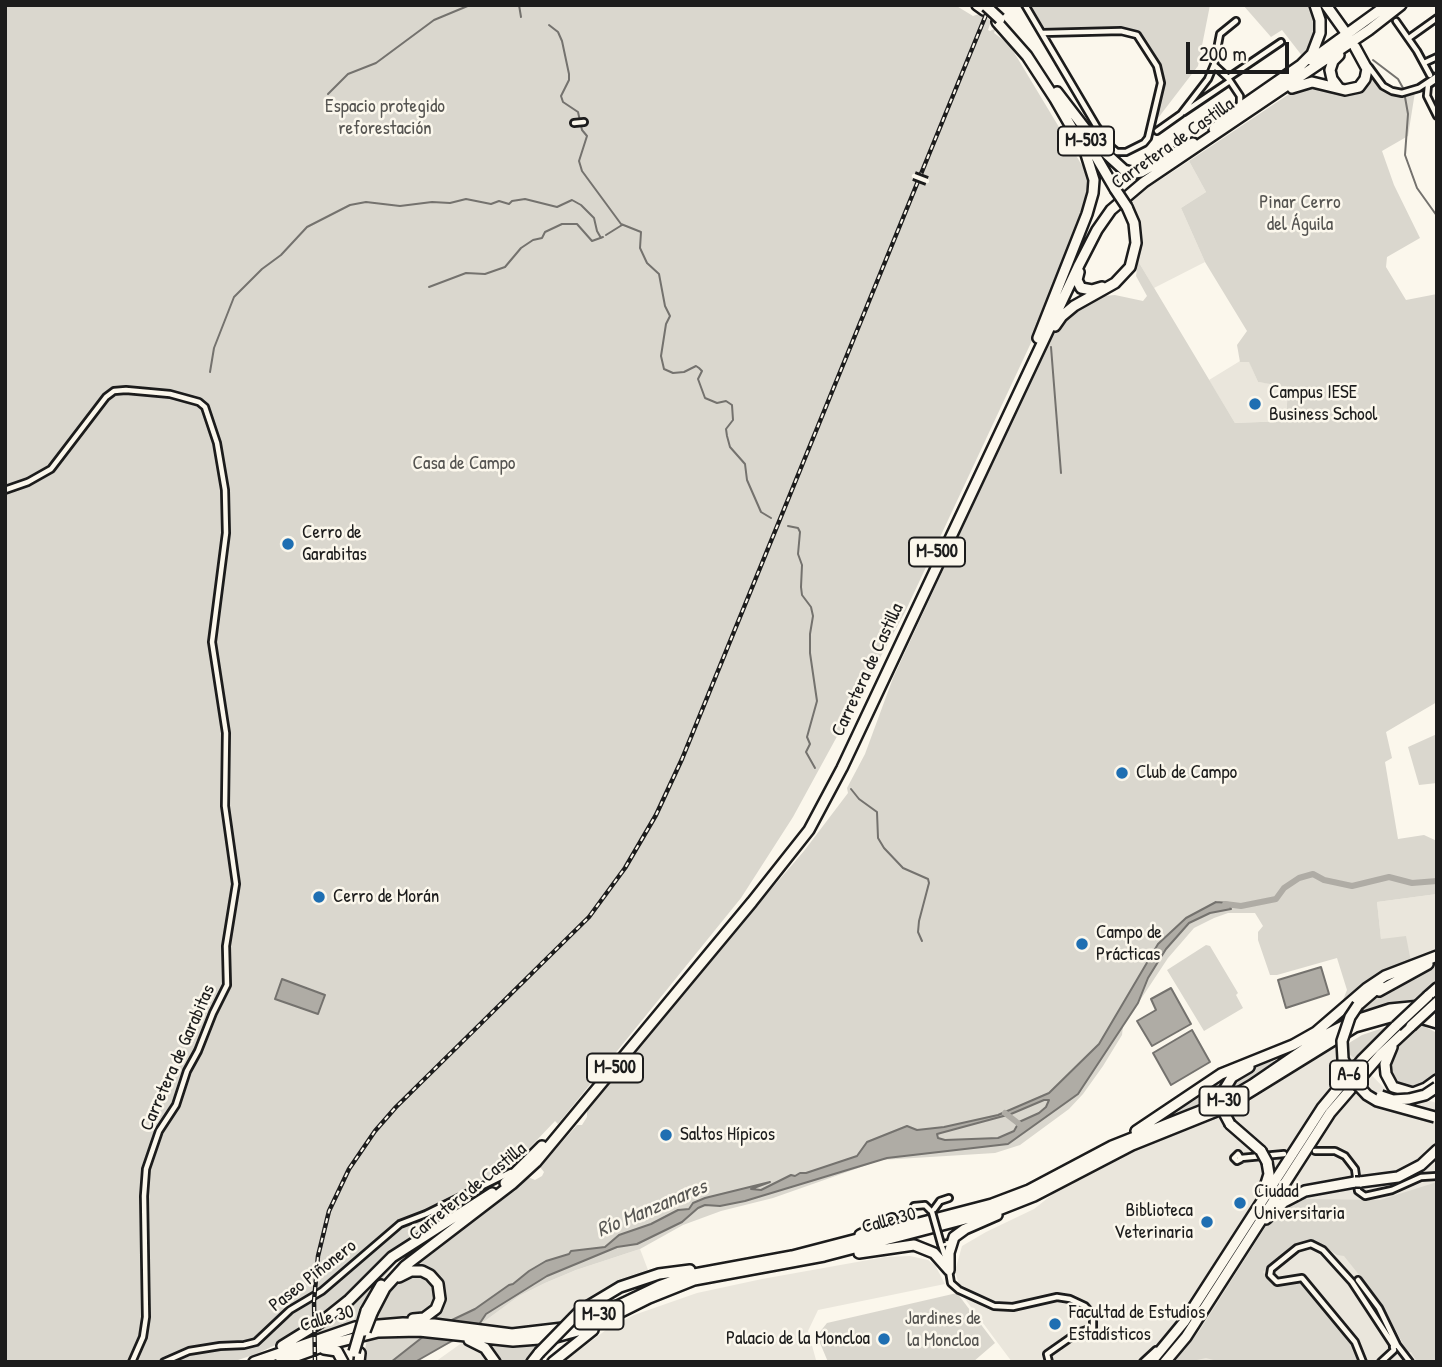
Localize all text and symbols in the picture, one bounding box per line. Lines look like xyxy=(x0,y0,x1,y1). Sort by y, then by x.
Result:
scale bar xyxy=(1190,28,1293,72)
text: 200 m xyxy=(1199,39,1247,68)
street label: Carretera de Castilla xyxy=(1107,93,1239,195)
park label: Espacio protegido reforestación xyxy=(325,96,445,140)
road number: M-503 xyxy=(1058,126,1114,156)
park label: Pinar Cerro del Águila xyxy=(1259,192,1341,236)
place label: Campus IESE Business School xyxy=(1269,382,1377,426)
marker: Campus IESE Business School xyxy=(1247,396,1263,412)
park label: Casa de Campo xyxy=(413,453,515,475)
place label: Cerro de Garabitas xyxy=(302,522,367,566)
marker: Cerro de Garabitas xyxy=(280,536,296,552)
road number: M-500 xyxy=(909,538,965,566)
street label: Carretera de Castilla xyxy=(827,600,909,740)
place label: Club de Campo xyxy=(1136,762,1237,784)
marker: Club de Campo xyxy=(1114,765,1130,781)
place label: Cerro de Morán xyxy=(333,886,439,908)
marker: Cerro de Morán xyxy=(311,889,327,905)
place label: Campo de Prácticas xyxy=(1096,922,1162,966)
marker: Campo de Prácticas xyxy=(1074,936,1090,952)
street label: Carretera de Garabitas xyxy=(136,981,220,1135)
road number: M-500 xyxy=(587,1054,643,1083)
road number: A-6 xyxy=(1330,1060,1368,1090)
road number: M-30 xyxy=(1200,1086,1248,1116)
place label: Saltos Hípicos xyxy=(680,1124,775,1146)
marker: Saltos Hípicos xyxy=(658,1127,674,1143)
street label: Carretera de Castilla xyxy=(405,1138,531,1246)
water label: Río Manzanares xyxy=(593,1175,711,1243)
place label: Ciudad Universitaria xyxy=(1254,1181,1344,1225)
marker: Ciudad Universitaria xyxy=(1232,1195,1248,1211)
place label: Biblioteca Veterinaria xyxy=(1114,1200,1193,1244)
street label: Calle 30 xyxy=(859,1203,919,1239)
marker: Biblioteca Veterinaria xyxy=(1199,1214,1215,1230)
street label: Paseo Piñonero xyxy=(265,1235,361,1317)
street label: Calle 30 xyxy=(297,1300,357,1338)
road number: M-30 xyxy=(574,1300,624,1330)
place label: Facultad de Estudios Estadísticos xyxy=(1069,1302,1205,1346)
park label: Jardines de la Moncloa xyxy=(905,1308,981,1352)
marker: Facultad de Estudios Estadísticos xyxy=(1047,1316,1063,1332)
place label: Palacio de la Moncloa xyxy=(726,1328,870,1350)
marker: Palacio de la Moncloa xyxy=(876,1331,892,1347)

